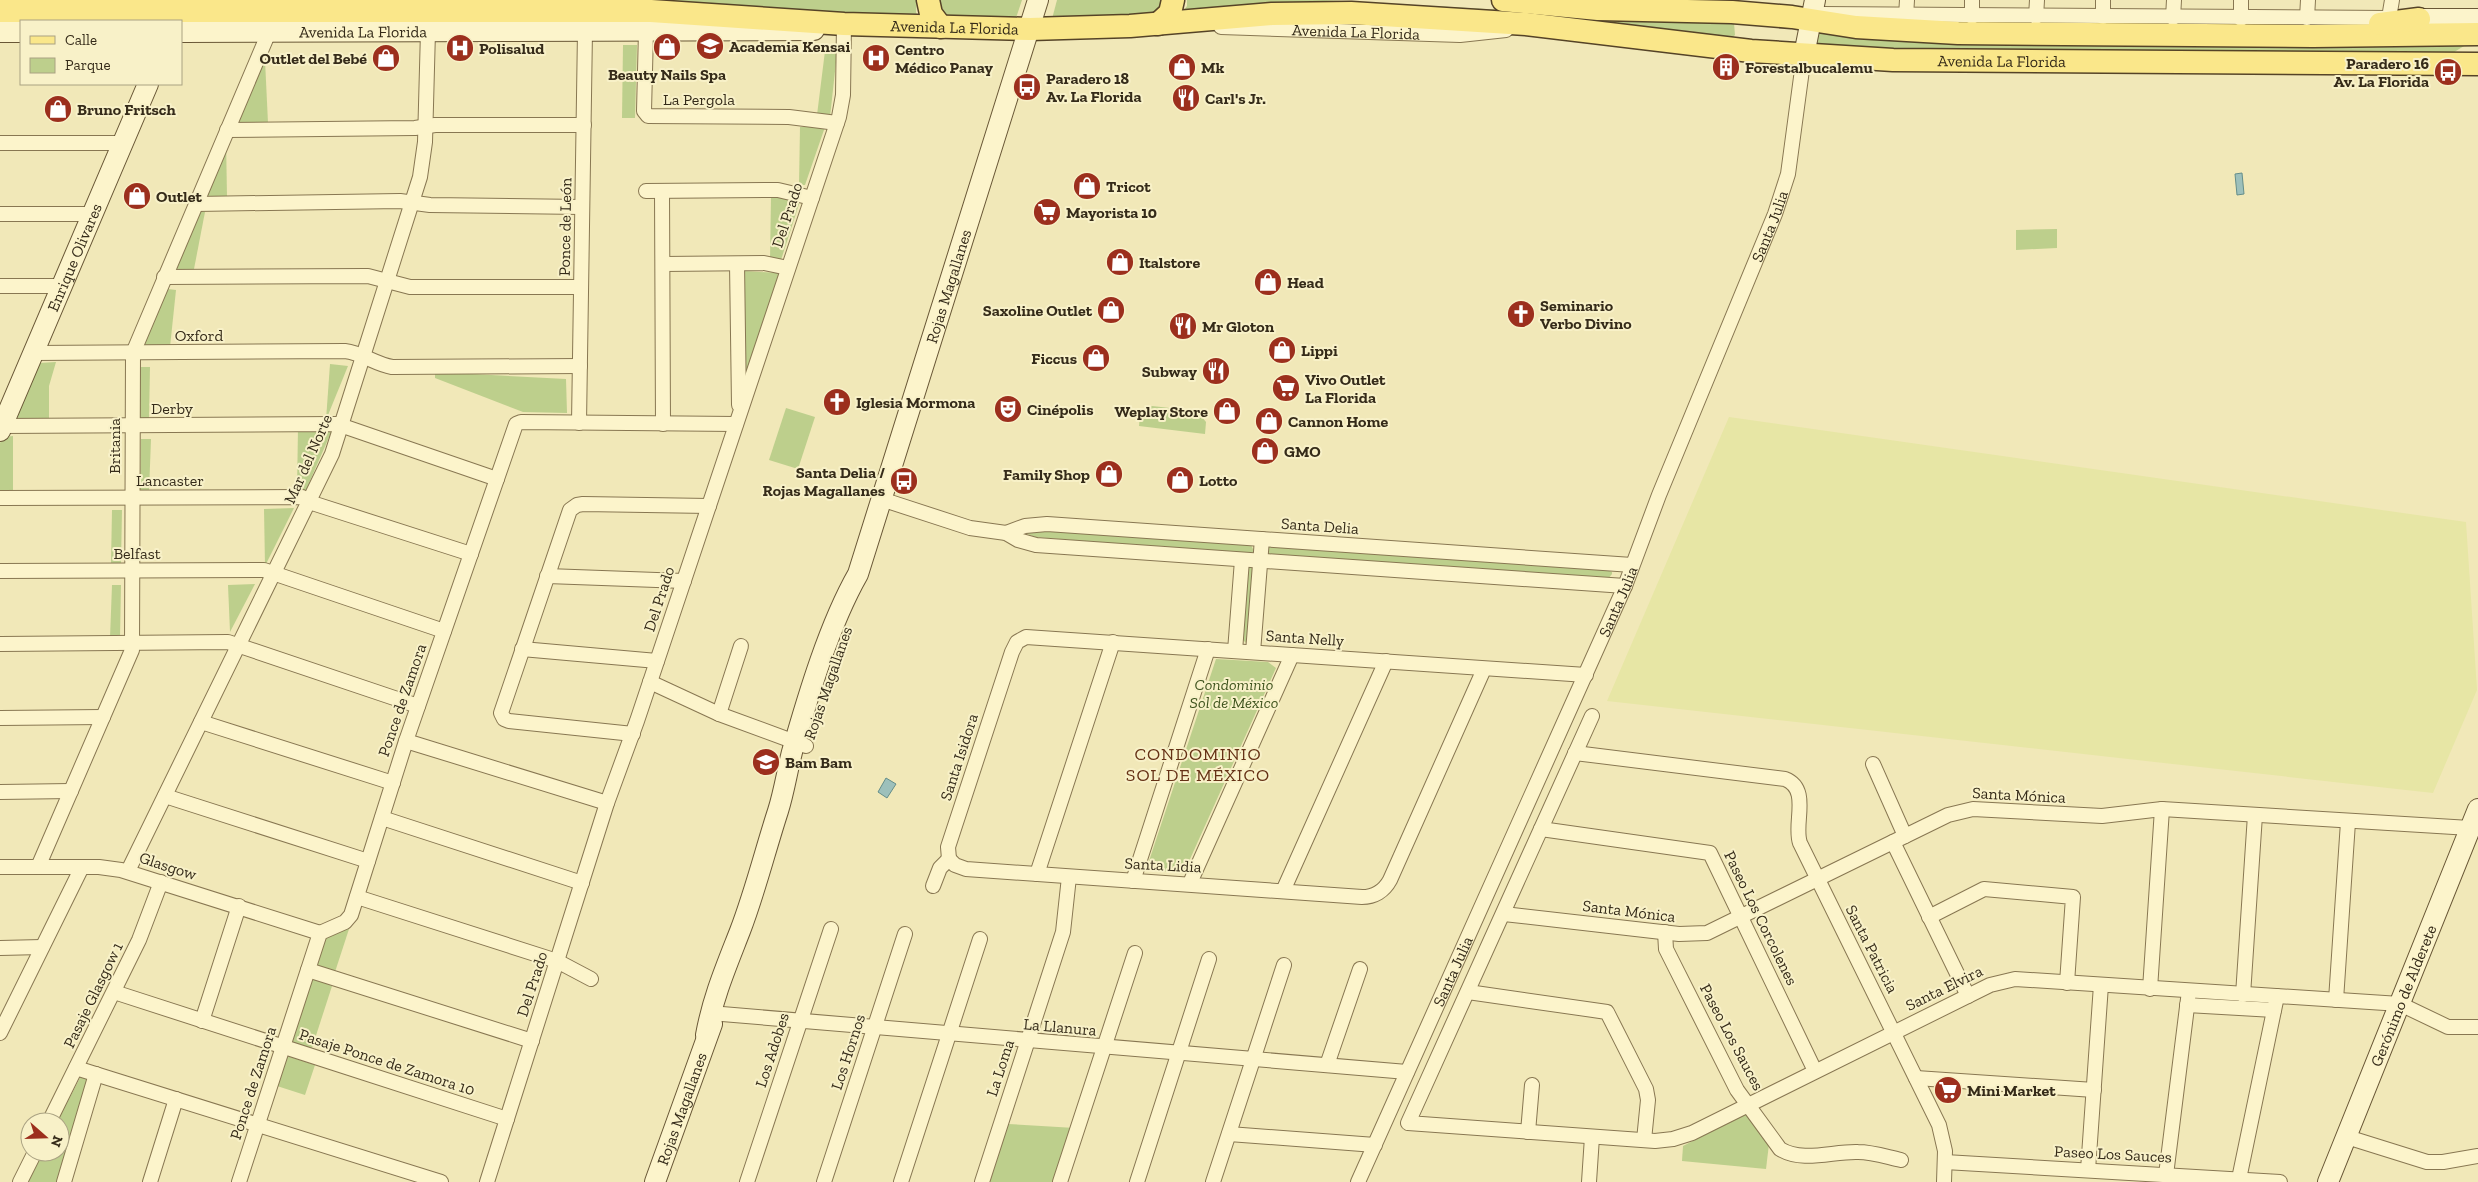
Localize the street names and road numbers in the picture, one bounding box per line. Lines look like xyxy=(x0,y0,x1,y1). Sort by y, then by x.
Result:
street label: Avenida La Florida xyxy=(890,16,1019,38)
street label: Avenida La Florida xyxy=(1292,20,1421,43)
street label: Avenida La Florida xyxy=(299,22,427,41)
street label: Avenida La Florida xyxy=(1938,51,2066,71)
street label: La Pergola xyxy=(663,90,735,109)
street label: Ponce de León xyxy=(555,177,575,276)
street label: Del Prado xyxy=(768,180,806,250)
street label: Santa Julia xyxy=(1747,188,1792,264)
street label: Enrique Olivares xyxy=(43,200,106,314)
street label: Rojas Magallanes xyxy=(921,227,975,346)
street label: Oxford xyxy=(175,326,223,345)
street label: Derby xyxy=(151,399,194,418)
street label: Mar del Norte xyxy=(280,411,336,507)
street label: Britania xyxy=(105,418,124,474)
street label: Lancaster xyxy=(136,471,204,490)
street label: Santa Delia xyxy=(1280,514,1360,538)
street label: Belfast xyxy=(113,544,161,563)
street label: Santa Julia xyxy=(1594,563,1641,640)
street label: Del Prado xyxy=(640,564,678,634)
street label: Rojas Magallanes xyxy=(800,624,856,742)
street label: Santa Nelly xyxy=(1265,626,1345,650)
street label: Ponce de Zamora xyxy=(374,641,430,759)
street label: Santa Isidora xyxy=(936,711,982,803)
street label: Santa Mónica xyxy=(1972,783,2066,807)
street label: Glasgow xyxy=(137,848,200,884)
street label: Paseo Los Corcolenes xyxy=(1720,848,1802,988)
street label: Santa Lidia xyxy=(1124,854,1202,877)
street label: Santa Mónica xyxy=(1581,896,1677,926)
street label: Santa Patricia xyxy=(1842,902,1902,996)
street label: Gerónimo de Alderete xyxy=(2366,922,2440,1069)
street label: Santa Julia xyxy=(1428,933,1477,1009)
street label: Pasaje Glasgow 1 xyxy=(59,939,127,1051)
street label: Del Prado xyxy=(513,949,551,1019)
street label: Santa Elvira xyxy=(1902,961,1986,1015)
street label: Paseo Los Sauces xyxy=(1696,980,1768,1094)
street label: Los Adobes xyxy=(751,1010,793,1090)
street label: Los Hornos xyxy=(827,1012,869,1092)
street label: La Llanura xyxy=(1023,1014,1098,1040)
street label: Ponce de Zamora xyxy=(226,1024,280,1142)
street label: Pasaje Ponce de Zamora 10 xyxy=(297,1025,477,1099)
street label: La Loma xyxy=(982,1037,1018,1099)
street label: Rojas Magallanes xyxy=(652,1050,711,1168)
street label: Paseo Los Sauces xyxy=(2054,1141,2172,1167)

